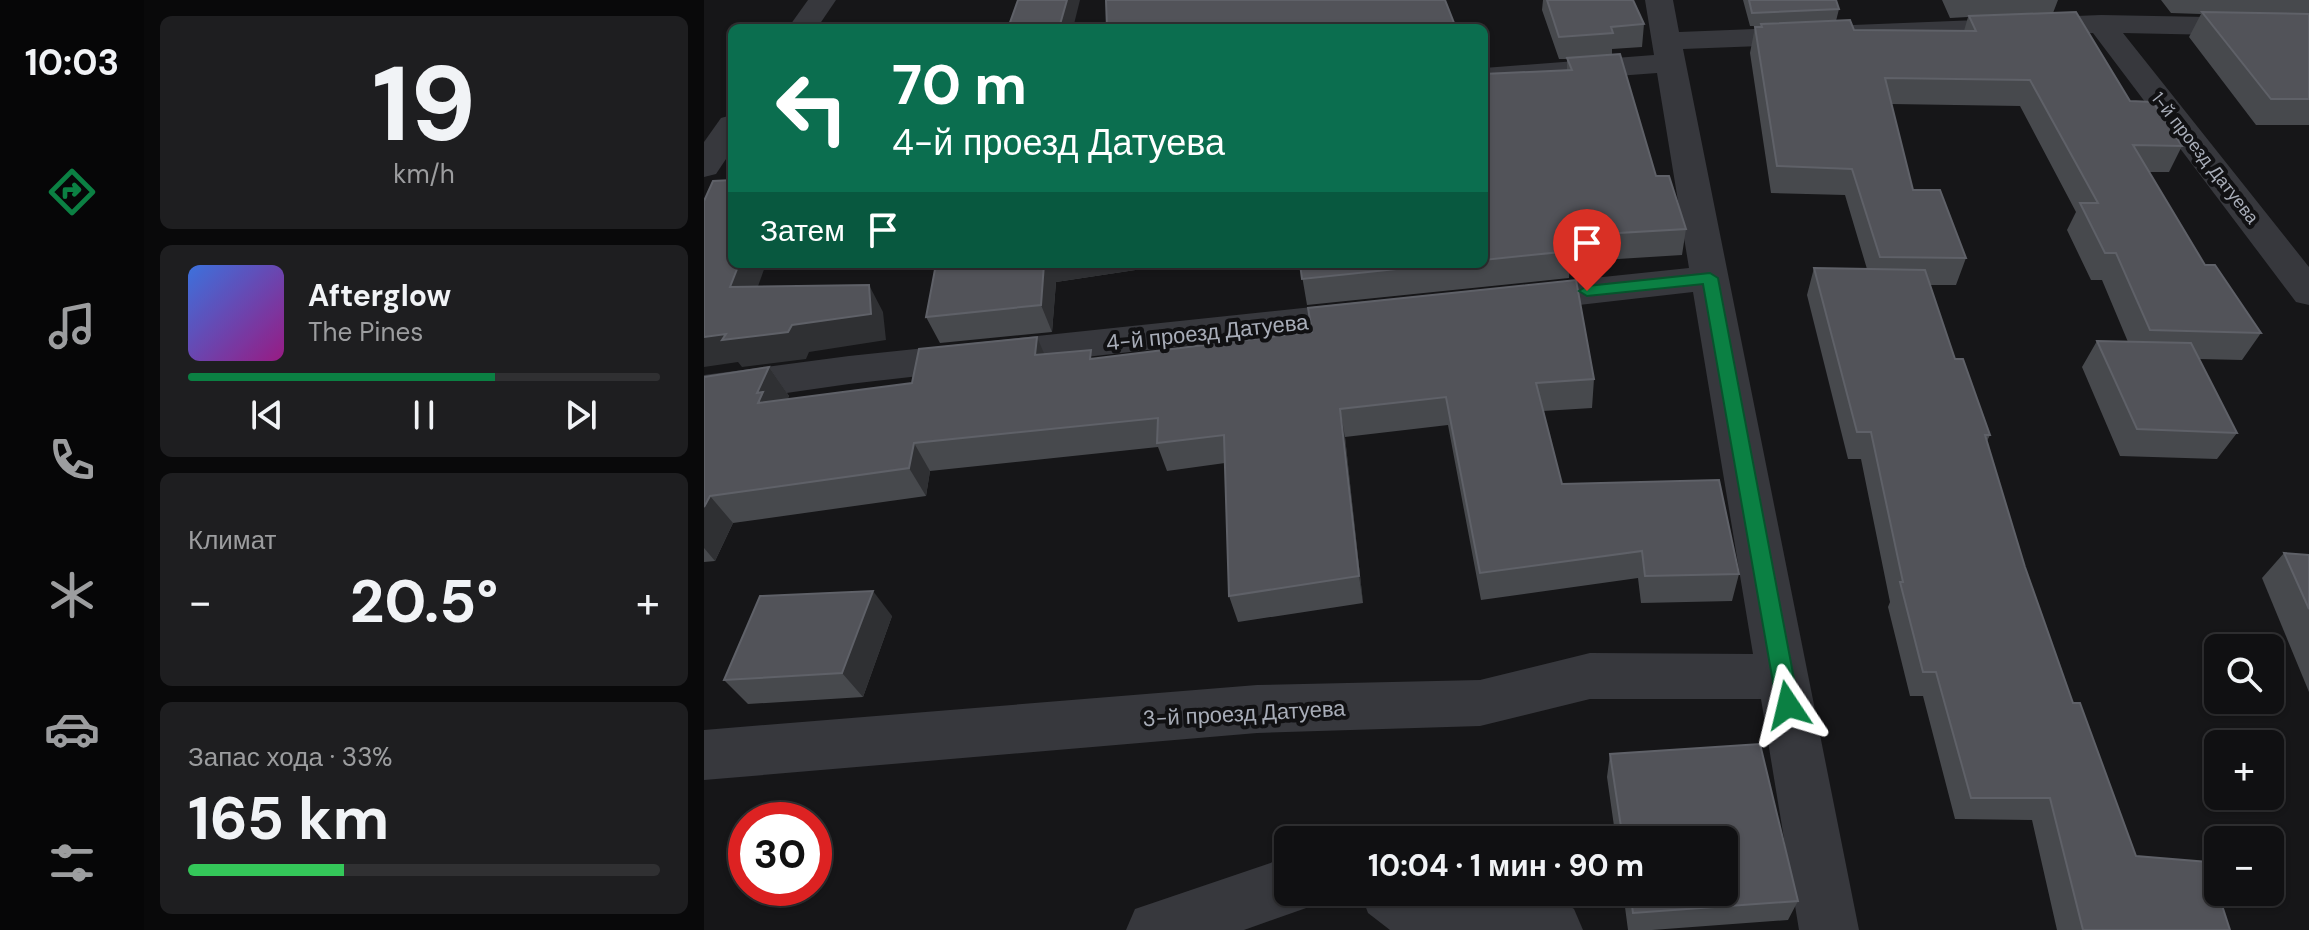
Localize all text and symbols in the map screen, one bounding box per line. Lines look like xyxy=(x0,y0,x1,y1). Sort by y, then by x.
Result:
text: 19 xyxy=(372,37,476,172)
text: 10:03 xyxy=(25,39,119,86)
text: 70 m xyxy=(892,48,1027,121)
icon: left xyxy=(760,56,864,160)
street label: 1-й проезд Датуева xyxy=(2146,87,2265,230)
text: 4-й проезд Датуева xyxy=(892,119,1225,166)
text: km/h xyxy=(393,157,455,191)
icon: directions xyxy=(44,164,100,220)
icon: arrive xyxy=(861,208,905,252)
pin xyxy=(1553,209,1621,291)
text: Затем xyxy=(760,211,845,250)
icon: arrive xyxy=(1565,221,1609,265)
text: Afterglow xyxy=(308,276,451,315)
icon: music xyxy=(44,298,100,354)
street label: 4-й проезд Датуева xyxy=(1104,307,1311,358)
text: The Pines xyxy=(308,315,423,349)
icon: previous xyxy=(245,393,289,437)
icon: pause xyxy=(402,393,446,437)
icon: next xyxy=(559,393,603,437)
icon: phone xyxy=(44,432,100,488)
text: Климат xyxy=(188,523,277,557)
text: 20.5° xyxy=(350,562,498,641)
icon: climate xyxy=(44,567,100,623)
text: − xyxy=(188,573,212,631)
text: + xyxy=(636,573,660,631)
map controls xyxy=(2204,634,2284,906)
button: search xyxy=(2204,634,2284,714)
position arrow xyxy=(1746,663,1830,747)
street label: 3-й проезд Датуева xyxy=(1142,694,1347,733)
icon: car xyxy=(44,701,100,757)
button: + xyxy=(2204,730,2284,810)
text: Запас хода · 33% xyxy=(188,740,393,774)
text: 165 km xyxy=(188,779,389,858)
speed limit sign: 30 xyxy=(728,802,832,906)
button: − xyxy=(2204,826,2284,906)
icon: filters xyxy=(44,835,100,891)
text: 10:04 · 1 мин · 90 m xyxy=(1368,846,1644,885)

